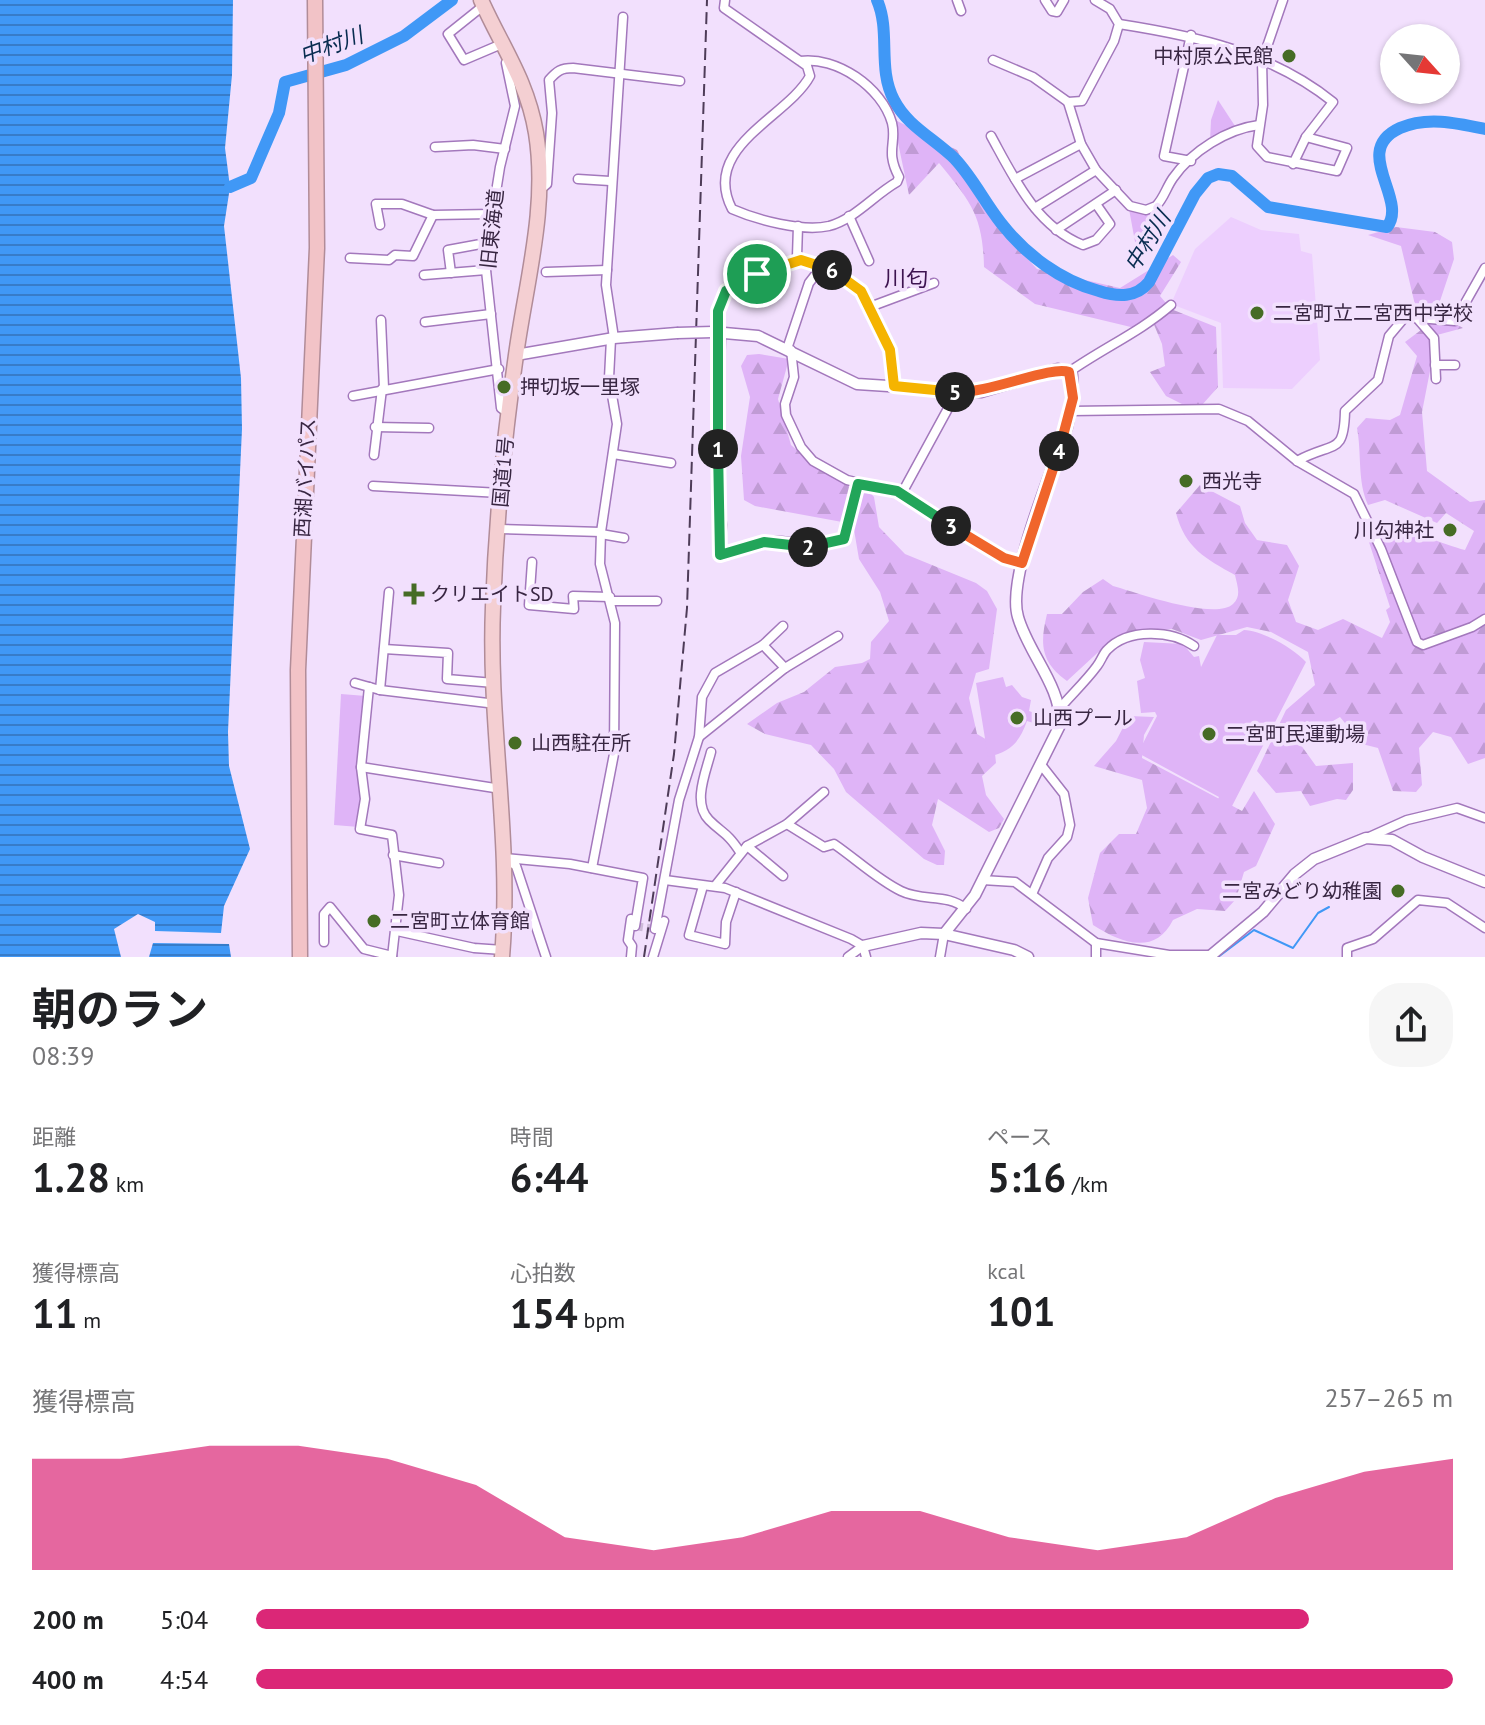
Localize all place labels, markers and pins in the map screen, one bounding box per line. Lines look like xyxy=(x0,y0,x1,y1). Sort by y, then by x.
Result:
place label: 中村原公民館 xyxy=(1153,43,1273,69)
marker: 中村原公民館 xyxy=(1280,47,1298,65)
pin xyxy=(723,240,791,308)
pin: 6 xyxy=(812,250,852,290)
place label: 二宮町立二宮西中学校 xyxy=(1273,300,1473,326)
marker: 二宮町立二宮西中学校 xyxy=(1248,304,1266,322)
pin: 5 xyxy=(935,372,975,412)
place label: 押切坂一里塚 xyxy=(520,374,640,400)
marker: 押切坂一里塚 xyxy=(495,378,513,396)
pin: 1 xyxy=(698,429,738,469)
pin: 4 xyxy=(1039,431,1079,471)
place label: 西光寺 xyxy=(1202,468,1262,494)
marker: 西光寺 xyxy=(1177,472,1195,490)
pin: 3 xyxy=(931,506,971,546)
place label: 川勾神社 xyxy=(1354,517,1434,543)
marker: 川勾神社 xyxy=(1441,521,1459,539)
pin: 2 xyxy=(788,527,828,567)
place label: クリエイトSD xyxy=(430,581,554,607)
marker: クリエイトSD xyxy=(405,585,423,603)
place label: 山西プール xyxy=(1033,705,1133,731)
marker: 山西プール xyxy=(1008,709,1026,727)
place label: 二宮町民運動場 xyxy=(1225,721,1365,747)
marker: 二宮町民運動場 xyxy=(1200,725,1218,743)
place label: 山西駐在所 xyxy=(531,730,631,756)
marker: 山西駐在所 xyxy=(506,734,524,752)
place label: 二宮みどり幼稚園 xyxy=(1222,878,1382,904)
marker: 二宮みどり幼稚園 xyxy=(1389,882,1407,900)
place label: 二宮町立体育館 xyxy=(390,908,530,934)
marker: 二宮町立体育館 xyxy=(365,912,383,930)

